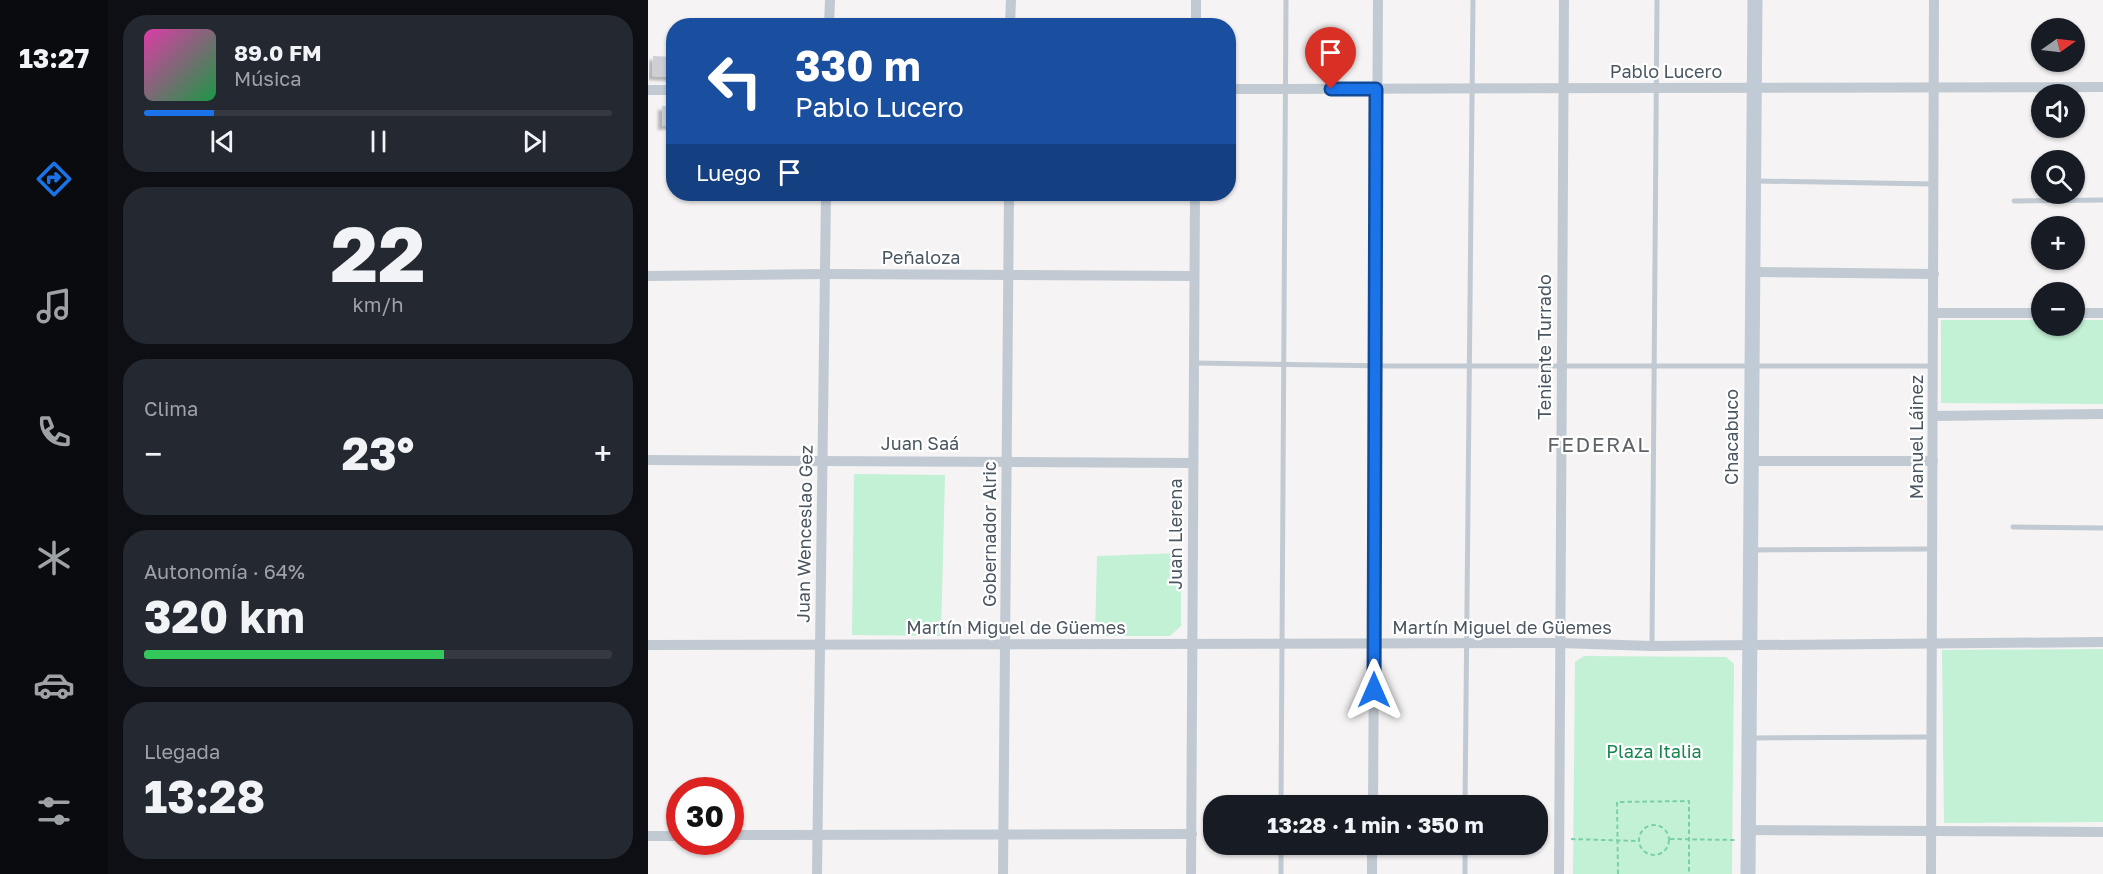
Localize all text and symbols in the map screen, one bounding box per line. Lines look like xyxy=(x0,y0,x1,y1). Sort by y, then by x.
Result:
north arrow xyxy=(2031,18,2085,72)
map controls xyxy=(2031,18,2085,336)
pin xyxy=(1305,27,1356,89)
icon: arrive xyxy=(1314,36,1347,69)
text: 89.0 FM xyxy=(234,39,322,66)
text: 330 m xyxy=(795,40,921,90)
text: 13:27 xyxy=(19,42,89,74)
icon: left xyxy=(696,42,774,120)
street label: Pablo Lucero xyxy=(1610,60,1722,82)
text: Música xyxy=(234,66,301,90)
button: sound xyxy=(2031,84,2085,138)
text: Pablo Lucero xyxy=(795,91,964,123)
icon: previous xyxy=(206,125,239,158)
icon: pause xyxy=(362,125,395,158)
icon: next xyxy=(518,125,551,158)
button: search xyxy=(2031,150,2085,204)
icon: arrive xyxy=(773,156,806,189)
icon: directions xyxy=(33,158,75,200)
text: Luego xyxy=(696,159,761,186)
text: 22 xyxy=(330,206,426,299)
button: + xyxy=(2031,216,2085,270)
street label: Peñaloza xyxy=(881,246,961,268)
street label: Teniente Turrado xyxy=(1533,274,1555,420)
button: − xyxy=(2031,282,2085,336)
icon: music xyxy=(33,285,75,327)
text: km/h xyxy=(353,292,403,316)
street label: Manuel Láinez xyxy=(1905,375,1927,499)
street label: Chacabuco xyxy=(1720,389,1742,485)
text: Clima xyxy=(144,396,198,420)
icon: phone xyxy=(33,411,75,453)
text: 23° xyxy=(342,426,414,480)
district label: FEDERAL xyxy=(1547,431,1651,457)
street label: Juan Saá xyxy=(881,432,959,454)
text: − xyxy=(144,434,162,473)
text: + xyxy=(594,434,612,473)
street label: Juan Wenceslao Gez xyxy=(791,445,817,623)
street label: Gobernador Alric xyxy=(978,461,1000,607)
street label: Juan Llerena xyxy=(1164,478,1186,590)
icon: climate xyxy=(33,537,75,579)
text: Autonomía · 64% xyxy=(144,559,305,583)
text: 320 km xyxy=(144,589,305,643)
street label: Martín Miguel de Güemes xyxy=(906,616,1126,638)
street label: Martín Miguel de Güemes xyxy=(1392,616,1612,638)
position arrow xyxy=(1342,658,1406,722)
icon: car xyxy=(33,664,75,706)
text: Llegada xyxy=(144,739,220,763)
park label: Plaza Italia xyxy=(1606,740,1702,762)
text: 13:28 xyxy=(144,769,265,823)
speed limit sign: 30 xyxy=(666,777,744,855)
icon: filters xyxy=(33,790,75,832)
text: 13:28 · 1 min · 350 m xyxy=(1267,811,1484,838)

